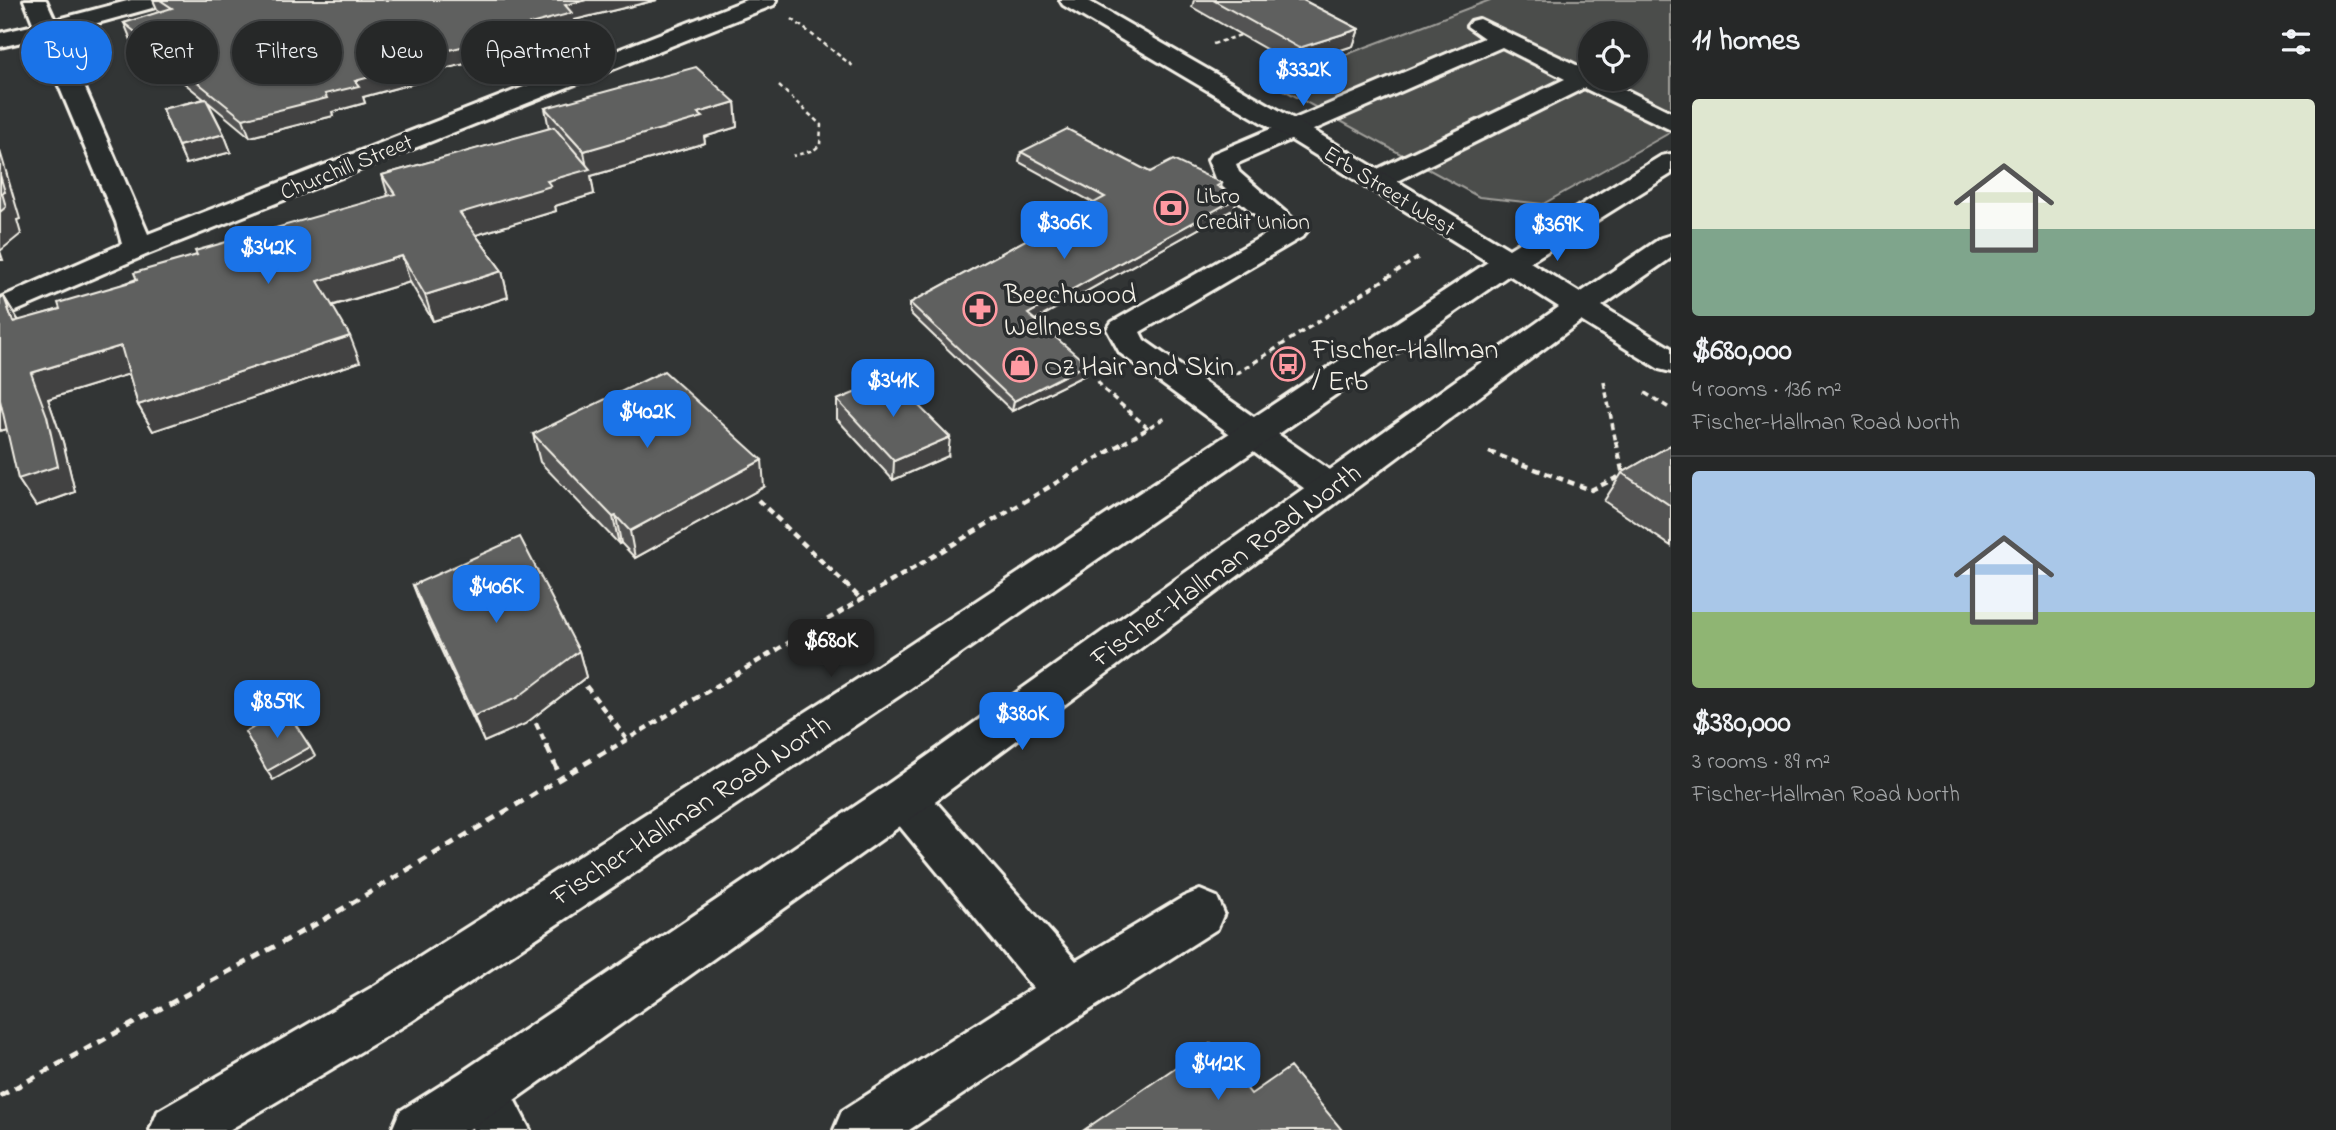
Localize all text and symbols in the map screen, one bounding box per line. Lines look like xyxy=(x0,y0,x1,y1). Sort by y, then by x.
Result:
text: 11 homes xyxy=(1692,20,1800,64)
chip: Buy xyxy=(21,21,112,84)
chip: Rent xyxy=(126,21,218,84)
chip: Filters xyxy=(232,21,342,84)
chip: New xyxy=(356,21,447,84)
chip: Apartment xyxy=(461,21,615,84)
map controls xyxy=(1578,21,1648,91)
button: locate xyxy=(1578,21,1648,91)
icon: filters xyxy=(2277,23,2315,61)
pin: $332K xyxy=(1254,48,1352,108)
text: $332K xyxy=(1275,54,1331,87)
street label: Churchill Street xyxy=(276,127,418,210)
street label: Erb Street West xyxy=(1316,138,1461,246)
icon: home xyxy=(1941,145,2067,271)
place label: Libro Credit Union xyxy=(1196,181,1310,240)
bank icon: Libro Credit Union xyxy=(1152,189,1190,227)
pin: $306K xyxy=(1015,202,1113,261)
pin: $369K xyxy=(1508,204,1606,263)
text: $306K xyxy=(1037,207,1091,240)
text: $369K xyxy=(1531,209,1583,242)
pin: $342K xyxy=(219,226,317,286)
text: $342K xyxy=(240,232,296,265)
place label: Beechwood Wellness xyxy=(1003,276,1137,349)
pharmacy icon: Beechwood Wellness xyxy=(961,290,999,328)
text: $680,000 xyxy=(1692,330,1792,374)
place label: Fischer-Hallman / Erb xyxy=(1311,331,1498,404)
bus stop icon: Fischer-Hallman / Erb xyxy=(1269,345,1307,383)
shop icon: Oz Hair and Skin xyxy=(1001,346,1039,384)
place label: Oz Hair and Skin xyxy=(1044,348,1234,389)
pin: $341K xyxy=(844,360,942,419)
text: $341K xyxy=(867,365,919,398)
text: 4 rooms · 136 m² xyxy=(1692,374,1842,407)
pin: $402K xyxy=(598,391,696,450)
text: $402K xyxy=(619,396,675,429)
text: Fischer-Hallman Road North xyxy=(1692,407,1960,440)
street label: Fischer-Hallman Road North xyxy=(1082,454,1371,680)
icon: home xyxy=(1941,517,2067,643)
pin: $406K xyxy=(447,566,545,625)
text: $406K xyxy=(469,571,523,604)
pin: $680K xyxy=(782,620,880,679)
text: $680K xyxy=(804,625,858,658)
pin: $859K xyxy=(228,680,326,740)
text: $859K xyxy=(250,686,304,719)
pin: $380K xyxy=(973,692,1071,752)
text: $380K xyxy=(995,698,1049,731)
text: $380,000 xyxy=(1692,702,1791,746)
street label: Fischer-Hallman Road North xyxy=(543,706,840,918)
text: 3 rooms · 89 m² xyxy=(1692,746,1830,779)
text: Fischer-Hallman Road North xyxy=(1692,779,1960,812)
pin: $412K xyxy=(1169,1042,1267,1102)
text: $412K xyxy=(1191,1048,1245,1081)

